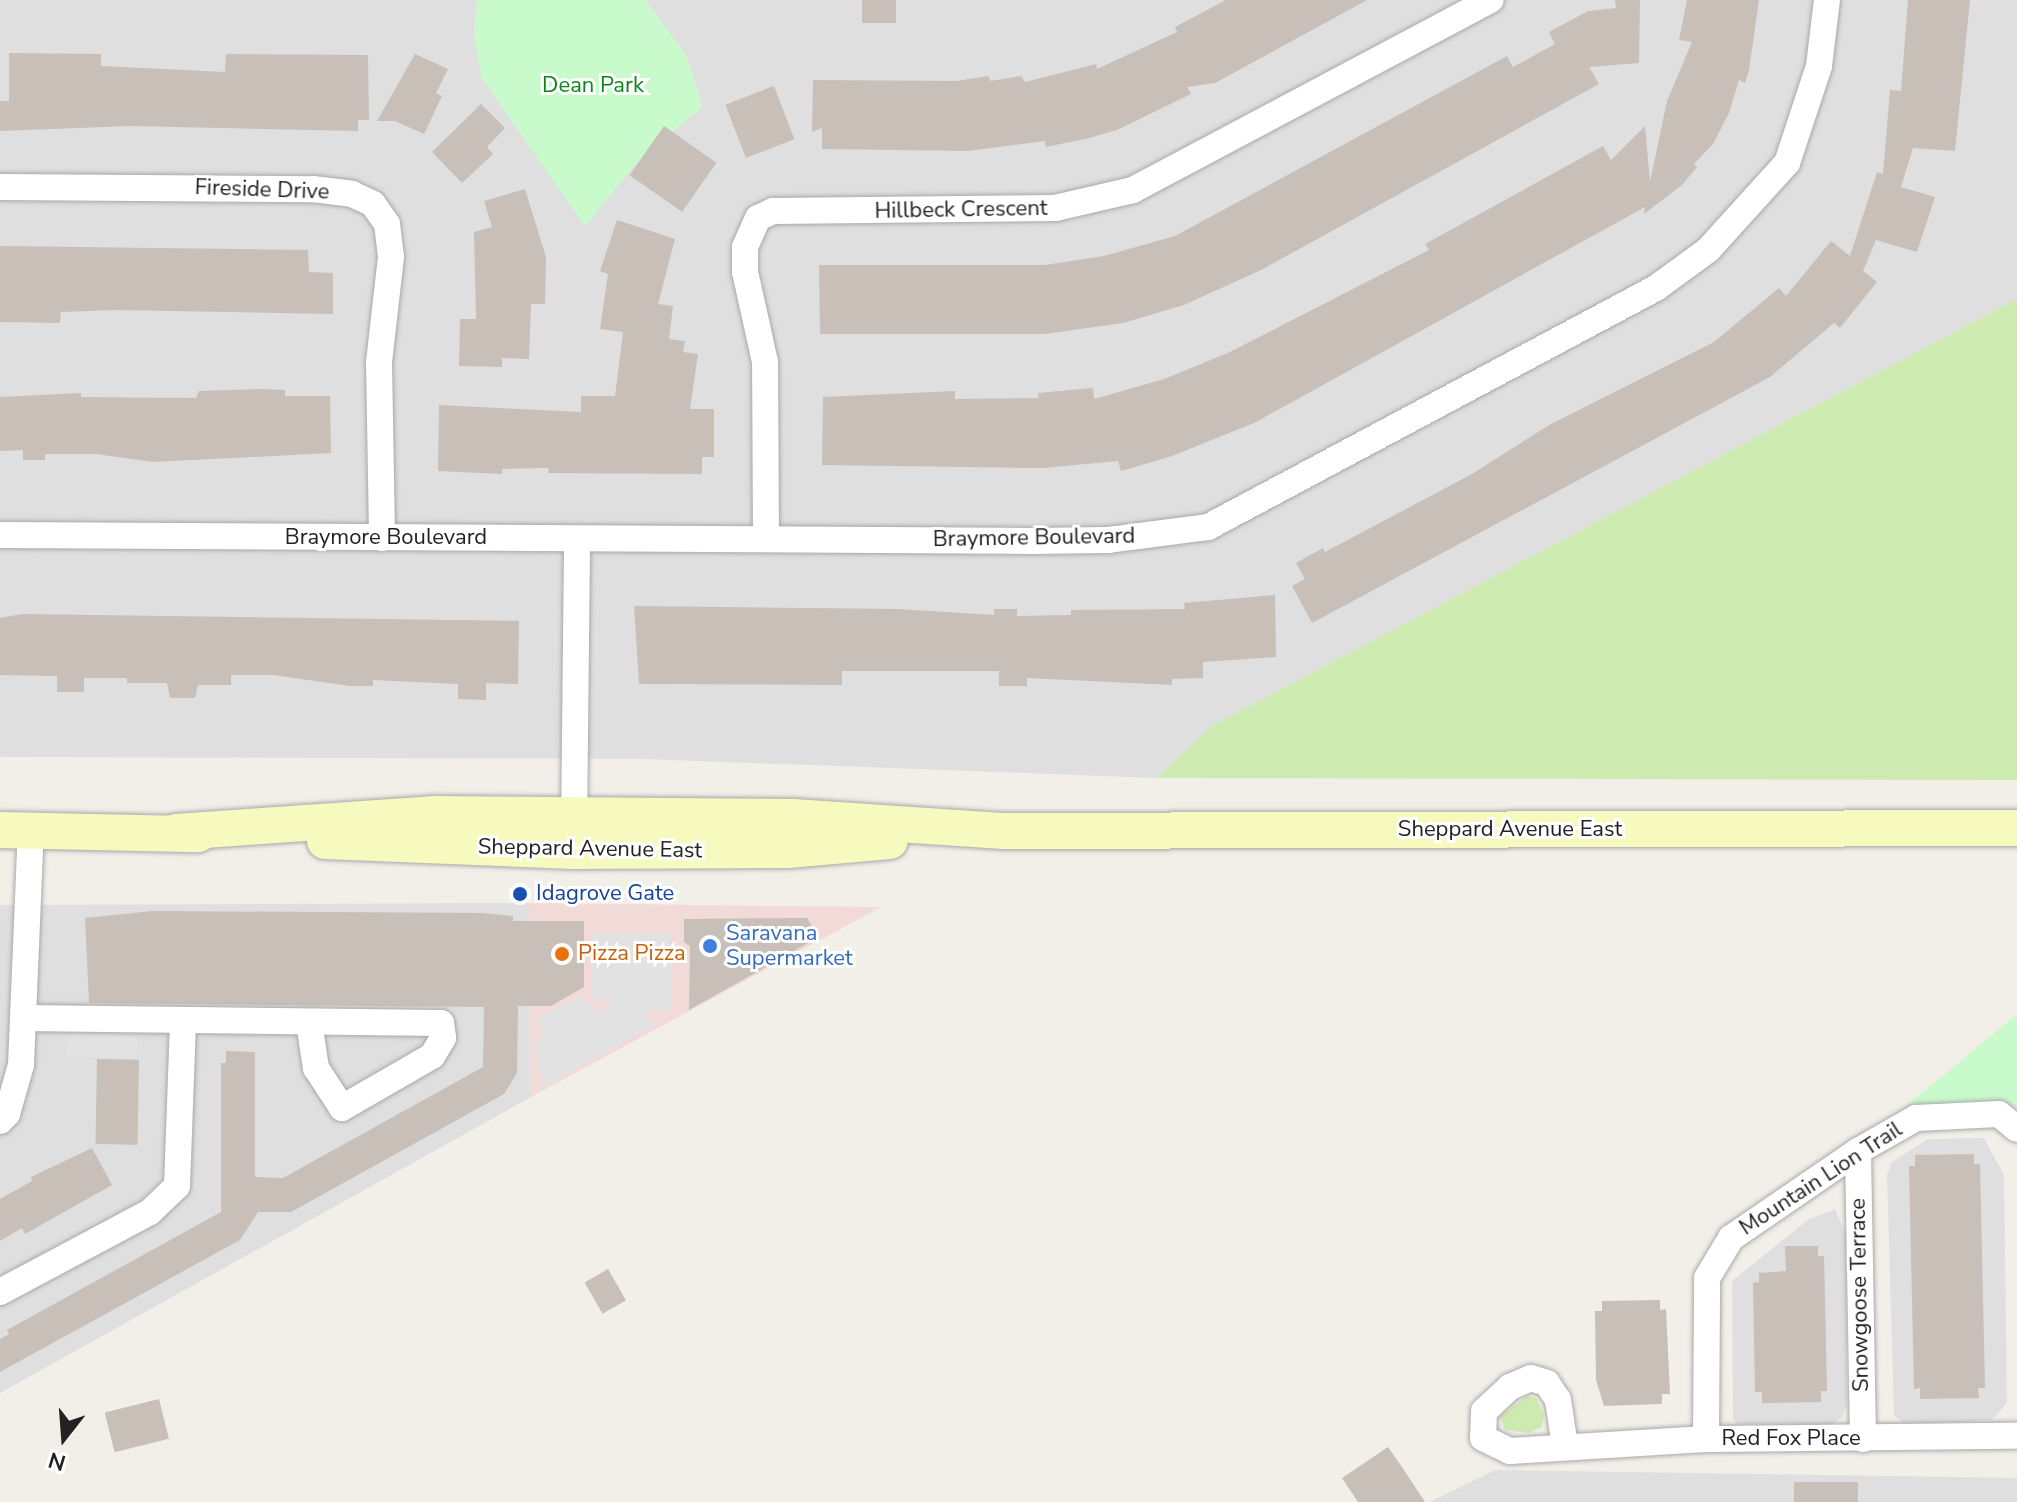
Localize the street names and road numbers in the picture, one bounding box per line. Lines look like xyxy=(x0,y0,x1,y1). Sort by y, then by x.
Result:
street label: Fireside Drive xyxy=(194,174,330,206)
street label: Hillbeck Crescent xyxy=(874,195,1048,225)
street label: Braymore Boulevard xyxy=(933,523,1135,553)
street label: Braymore Boulevard xyxy=(285,525,487,551)
street label: Sheppard Avenue East xyxy=(1398,817,1622,843)
street label: Sheppard Avenue East xyxy=(478,834,702,864)
street label: Mountain Lion Trail xyxy=(1735,1117,1907,1241)
street label: Snowgoose Terrace xyxy=(1845,1198,1875,1392)
street label: Red Fox Place xyxy=(1721,1426,1861,1452)

